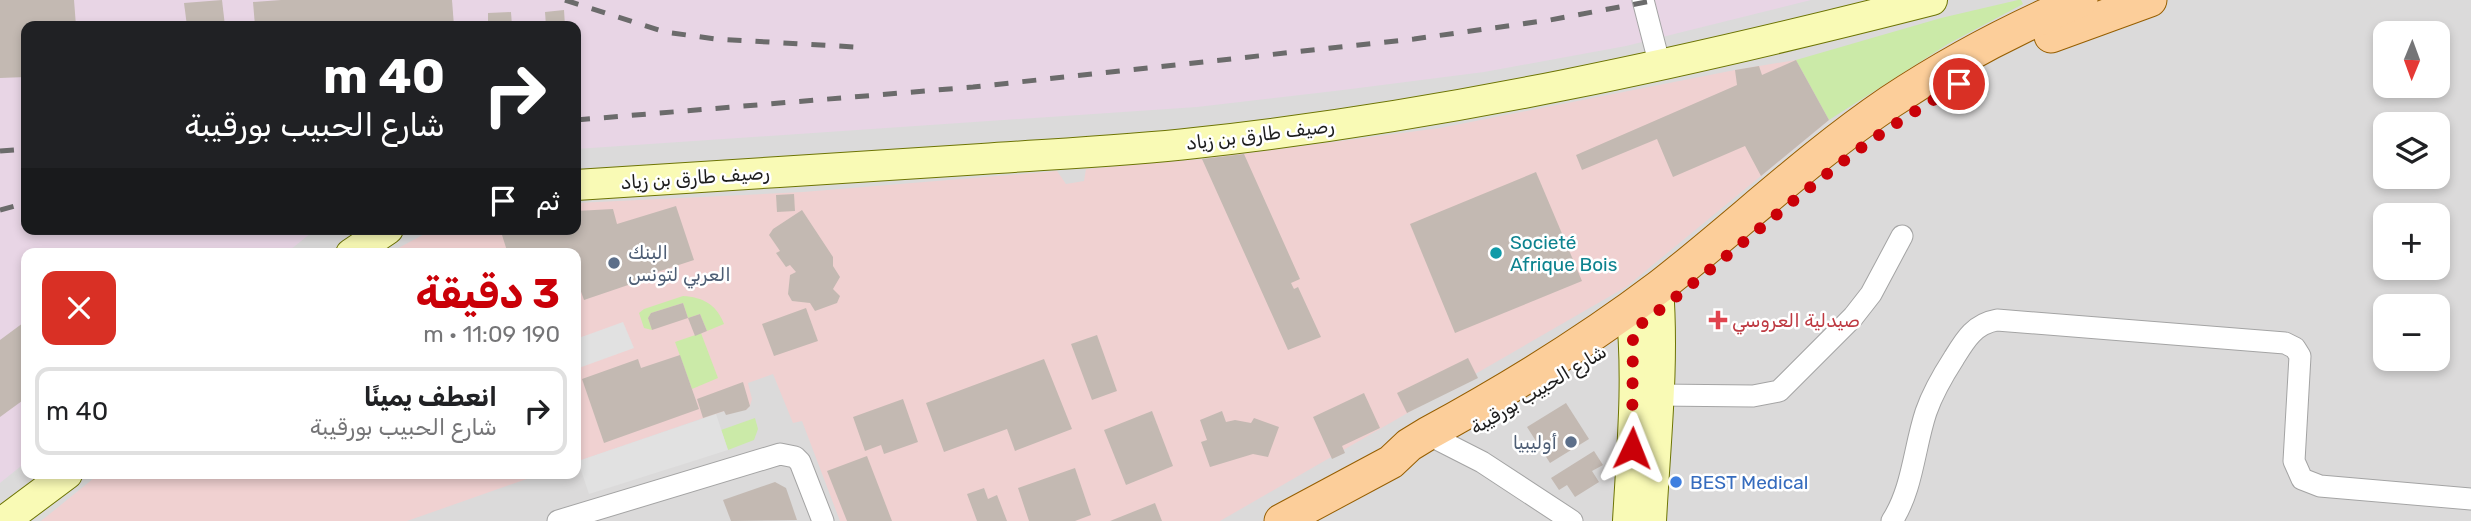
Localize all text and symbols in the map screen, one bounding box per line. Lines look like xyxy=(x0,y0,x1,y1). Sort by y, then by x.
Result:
north arrow xyxy=(2373,21,2450,98)
map controls xyxy=(2373,21,2450,371)
text: 40 m xyxy=(323,47,445,105)
icon: right xyxy=(469,49,560,140)
pin xyxy=(1929,54,1989,114)
icon: arrive xyxy=(1940,65,1978,103)
text: شارع الحبيب بورقيبة xyxy=(184,106,445,144)
button: layers xyxy=(2373,112,2450,189)
street label: رصيف طارق بن زياد xyxy=(1185,114,1336,155)
street label: رصيف طارق بن زياد xyxy=(620,161,770,194)
icon: arrive xyxy=(484,182,522,220)
text: ثم xyxy=(536,186,560,217)
button: + xyxy=(2373,203,2450,280)
place label: Societé Afrique Bois xyxy=(1510,231,1617,276)
place label: البنك العربي لتونس xyxy=(628,241,731,289)
marker: Societé Afrique Bois xyxy=(1488,245,1504,261)
marker: البنك العربي لتونس xyxy=(606,255,622,271)
text: 3 دقيقة xyxy=(415,269,560,319)
button: close xyxy=(42,271,116,345)
button: − xyxy=(2373,294,2450,371)
place label: صيدلية العروسي xyxy=(1732,309,1860,335)
marker: صيدلية العروسي xyxy=(1710,312,1726,328)
text: 190 m · 11:09 xyxy=(423,320,560,348)
street label: شارع الحبيب بورقيبة xyxy=(1466,340,1612,441)
text: انعطف يمينًا xyxy=(364,382,497,413)
icon: right xyxy=(518,392,556,430)
text: 40 m xyxy=(46,396,108,427)
position arrow xyxy=(1595,411,1669,485)
text: شارع الحبيب بورقيبة xyxy=(310,413,497,441)
place label: أوليبيا xyxy=(1513,431,1557,454)
marker: أوليبيا xyxy=(1563,434,1579,450)
place label: BEST Medical xyxy=(1690,471,1808,494)
marker: BEST Medical xyxy=(1668,474,1684,490)

